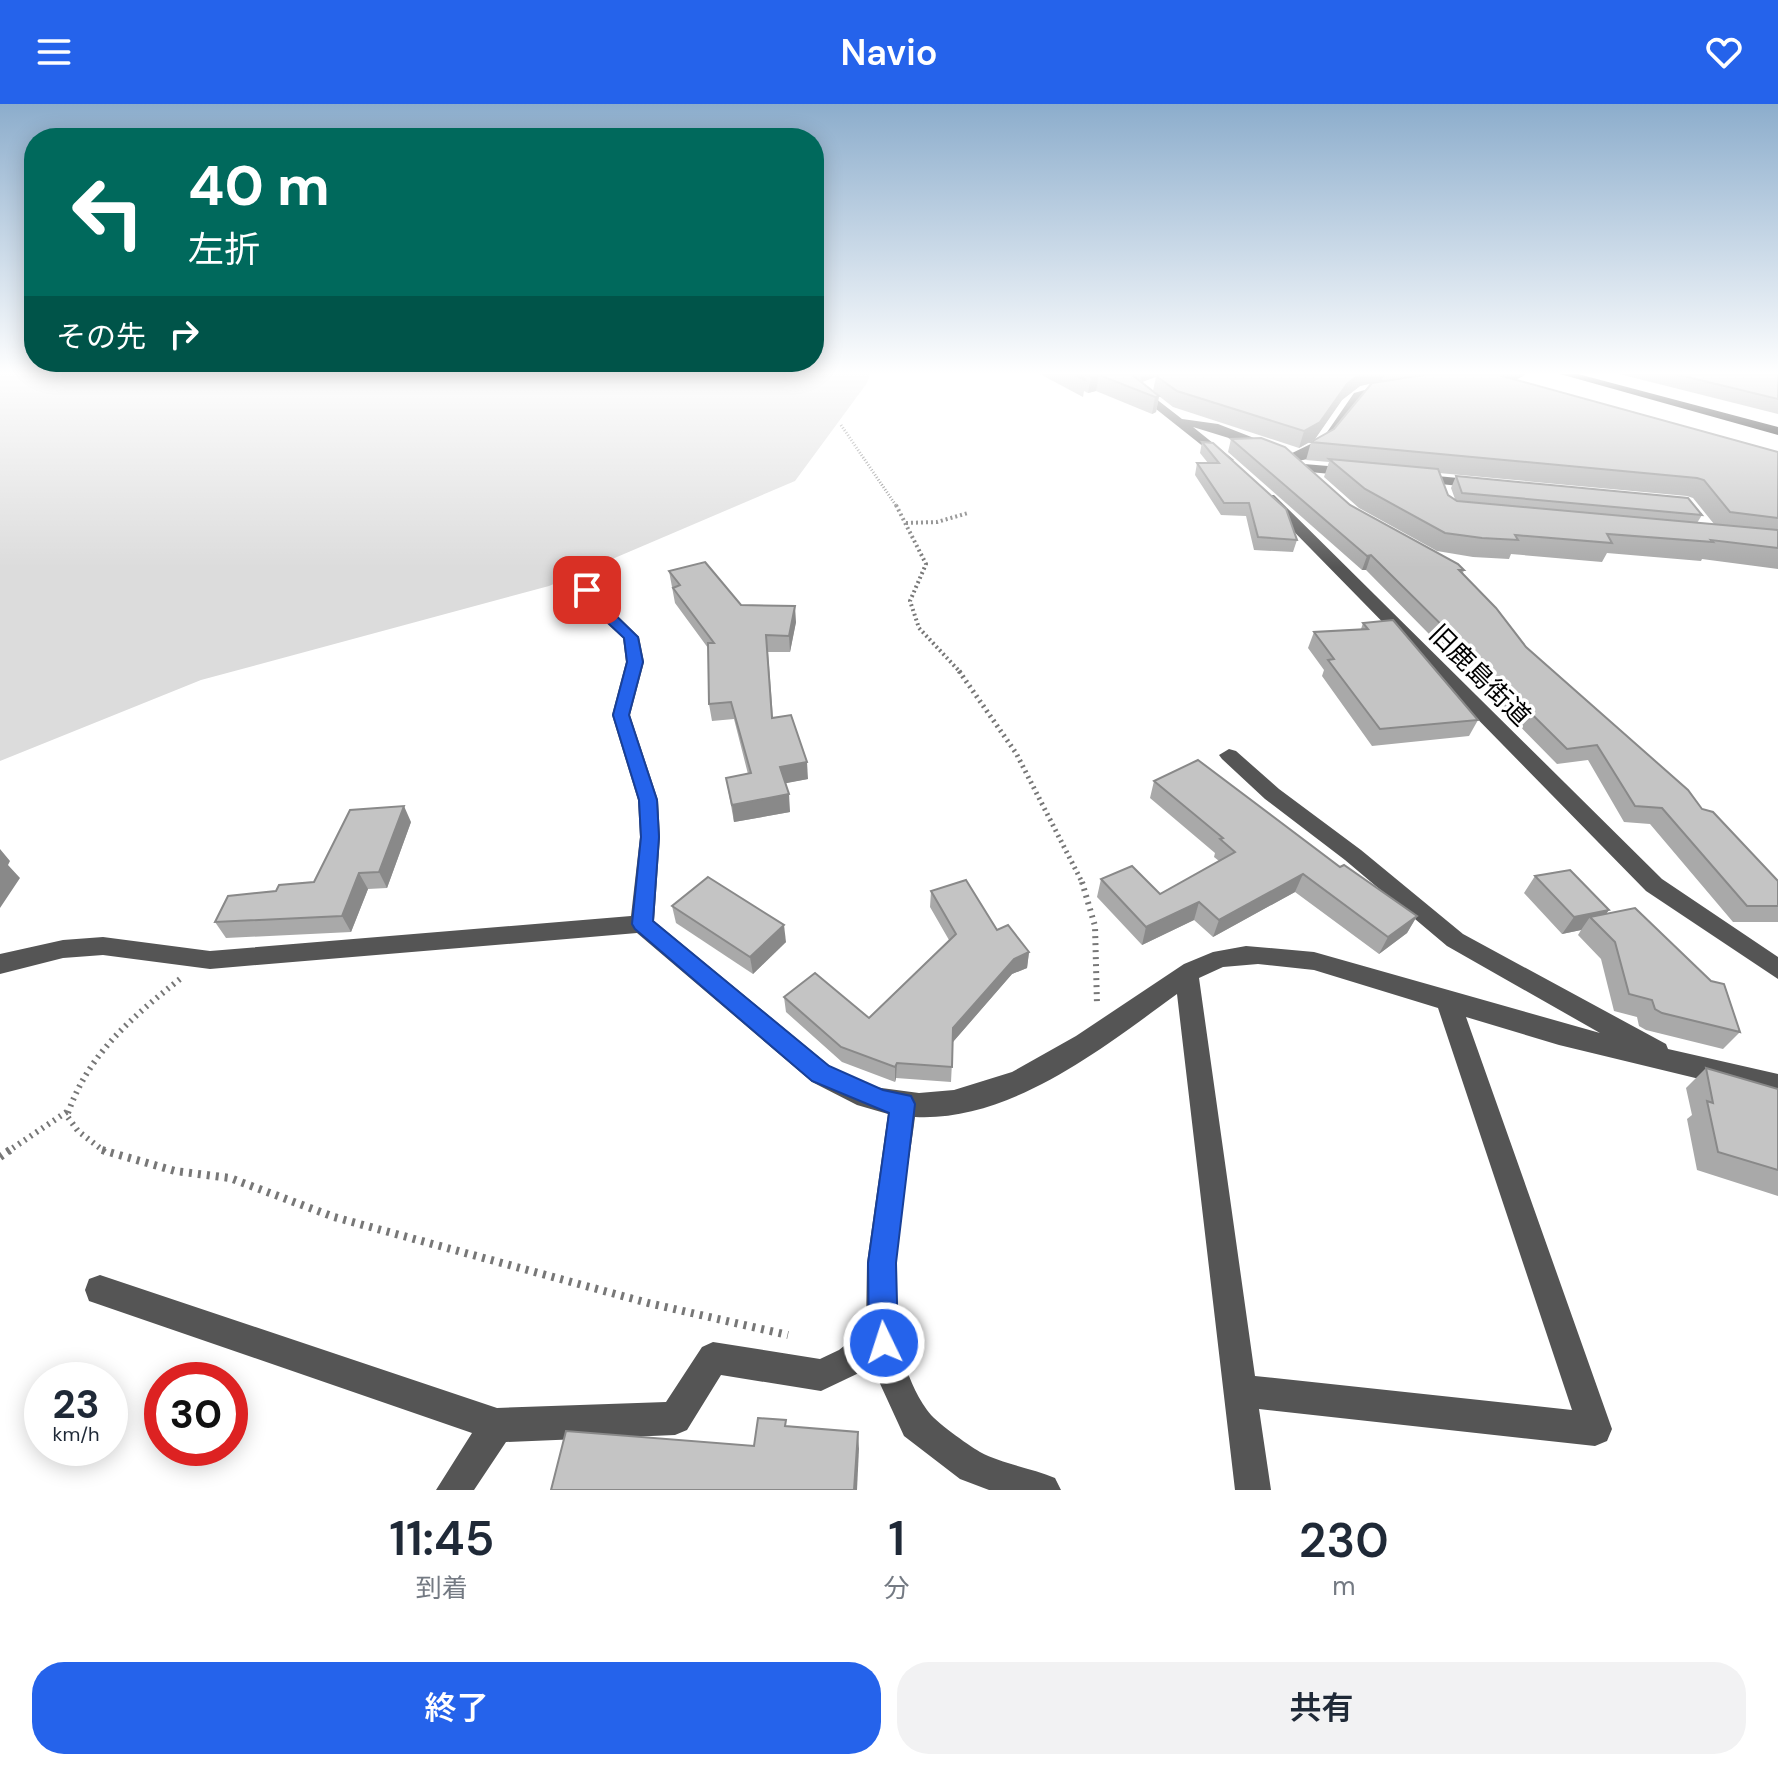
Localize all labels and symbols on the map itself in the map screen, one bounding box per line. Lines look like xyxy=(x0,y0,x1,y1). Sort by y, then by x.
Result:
pin xyxy=(553,556,621,624)
street label: 旧鹿島街道 xyxy=(1422,617,1538,733)
position arrow xyxy=(842,1301,926,1385)
speed limit sign: 30 xyxy=(144,1362,248,1466)

